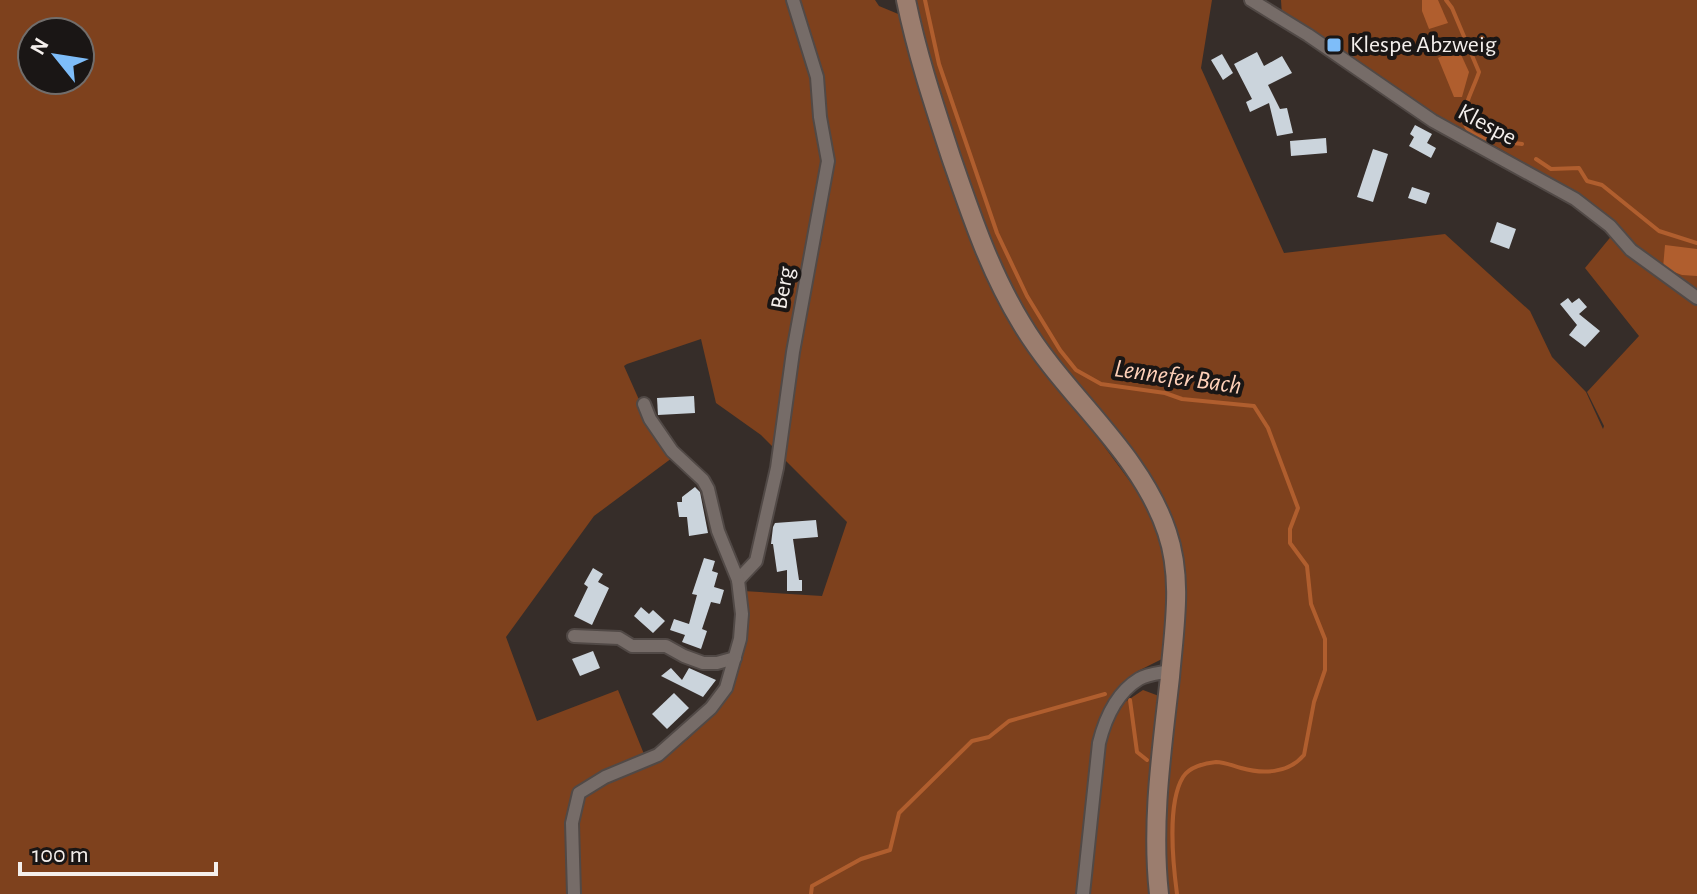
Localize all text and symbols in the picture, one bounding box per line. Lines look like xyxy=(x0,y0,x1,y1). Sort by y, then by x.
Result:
north arrow xyxy=(16,16,96,96)
place label: Klespe Abzweig xyxy=(1350,33,1497,57)
text: N xyxy=(26,34,53,59)
marker: Klespe Abzweig xyxy=(1325,36,1343,54)
street label: Klespe xyxy=(1454,100,1520,150)
street label: Berg xyxy=(767,264,799,311)
water label: Lennefer Bach xyxy=(1113,355,1243,399)
scale bar xyxy=(20,826,216,876)
text: 100 m xyxy=(32,843,89,867)

